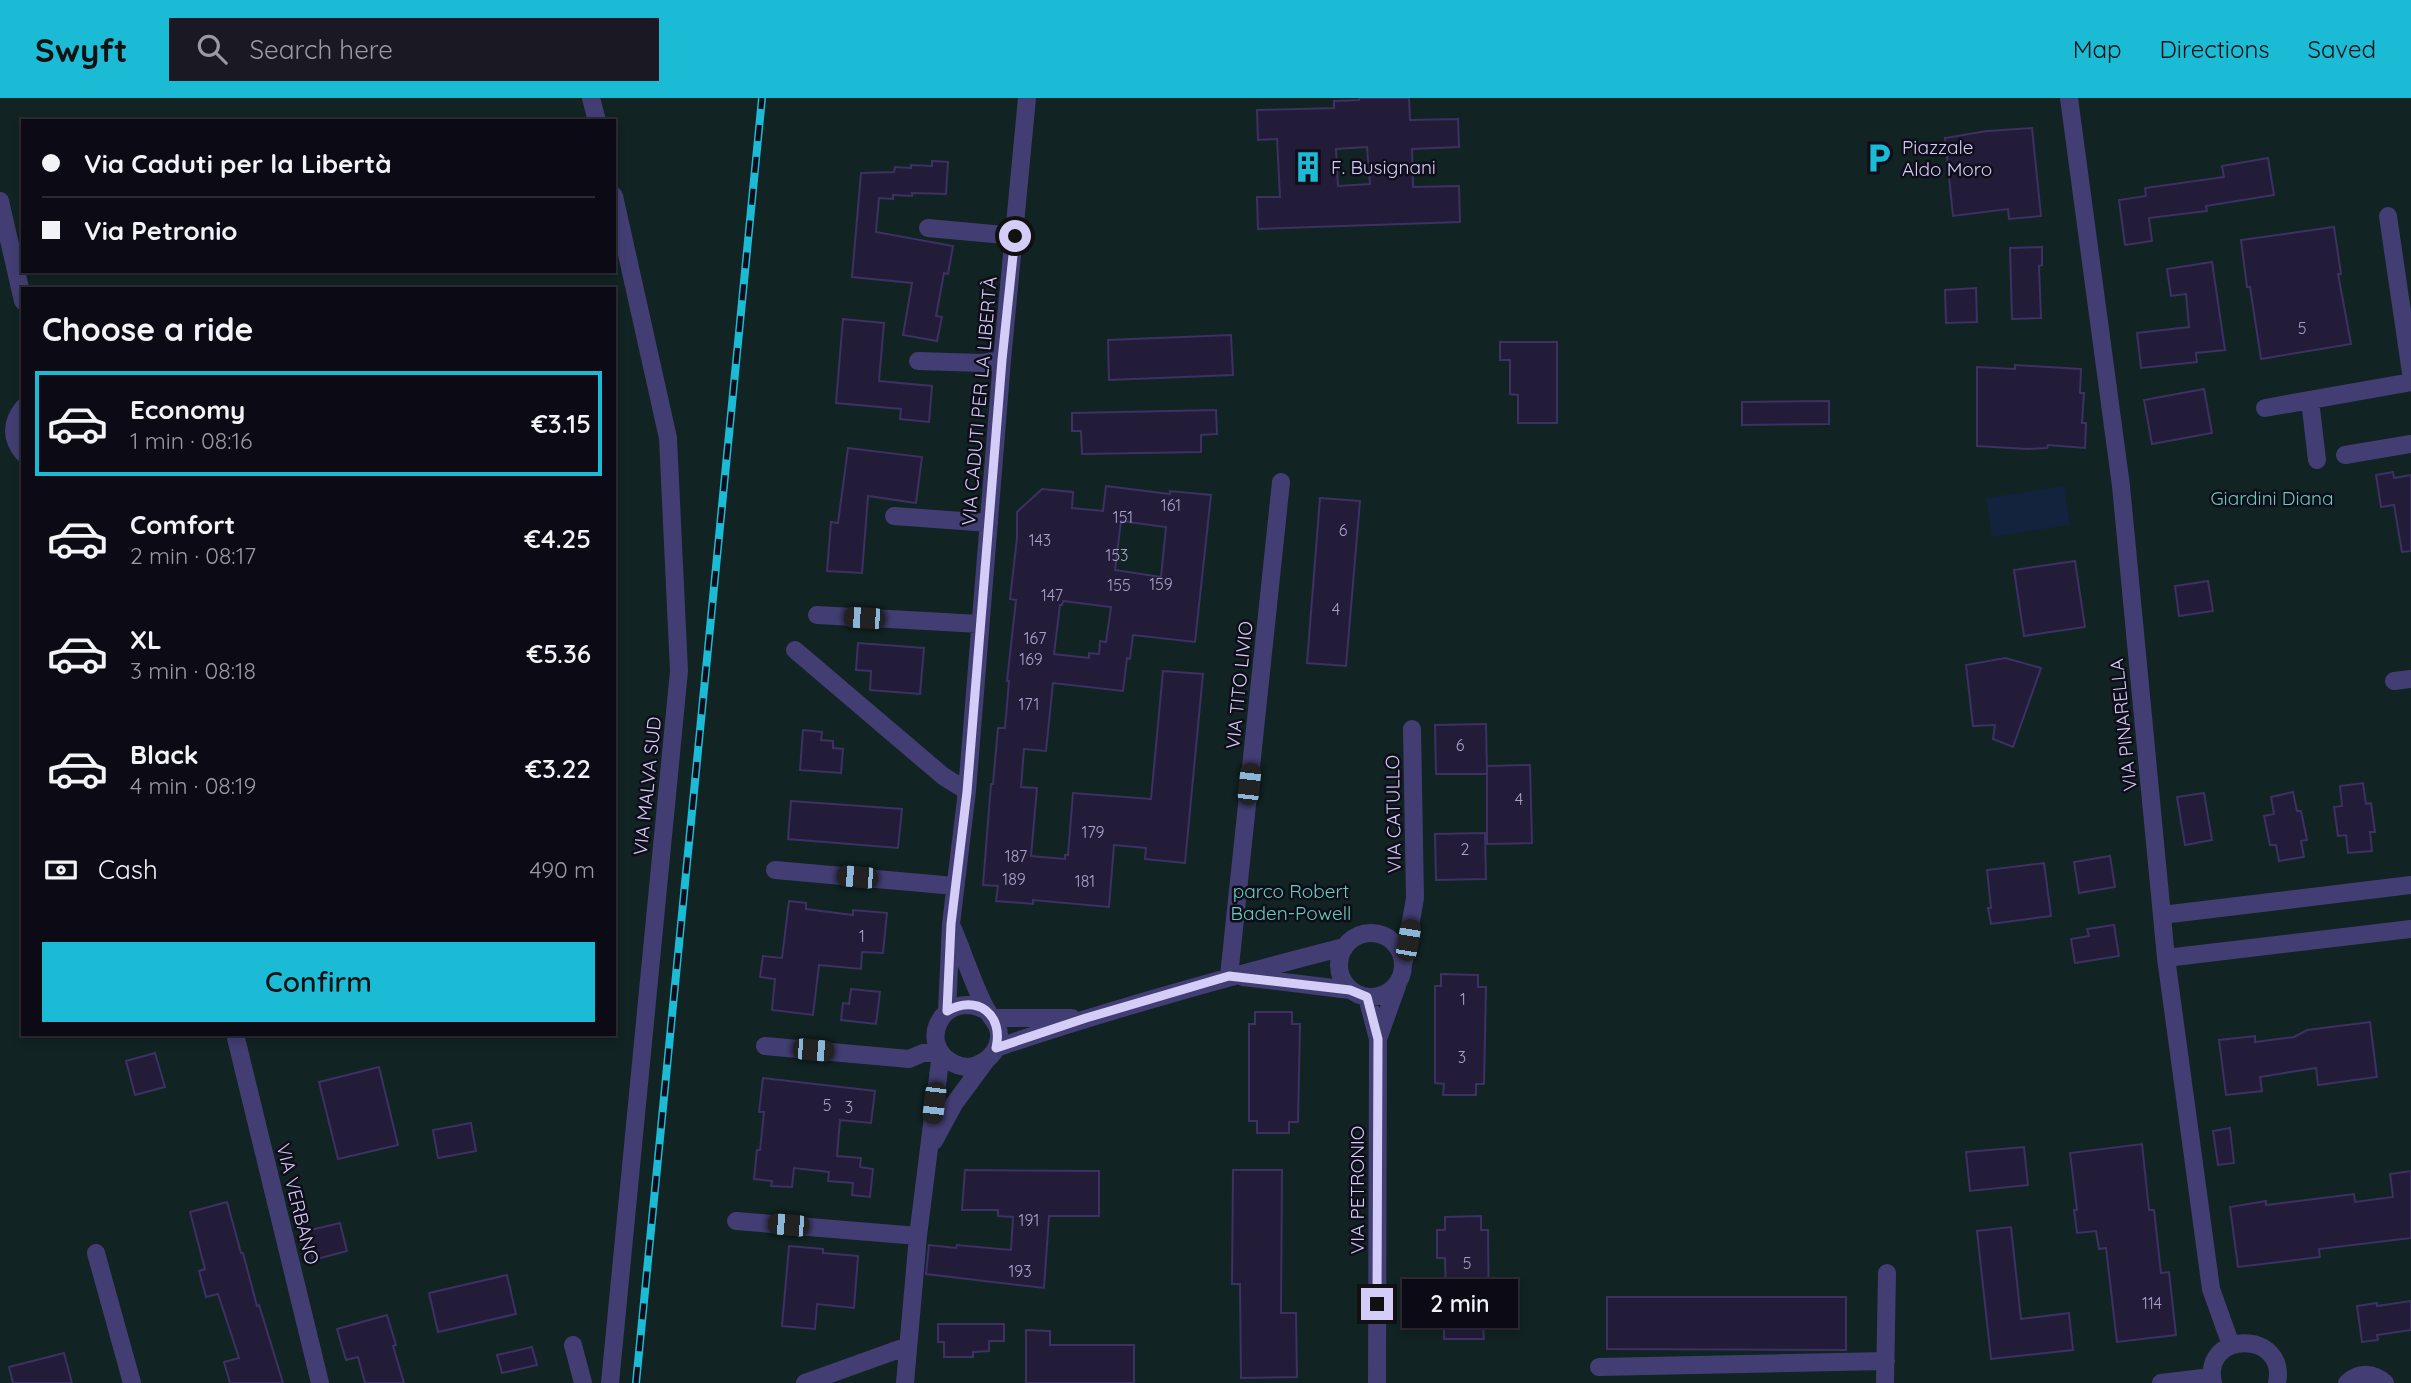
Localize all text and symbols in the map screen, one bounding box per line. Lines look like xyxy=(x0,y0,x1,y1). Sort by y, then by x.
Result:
search box xyxy=(169,18,659,81)
text: Swyft xyxy=(35,29,127,70)
icon: search xyxy=(193,30,231,68)
text: Search here xyxy=(249,33,393,66)
text: Map xyxy=(2073,34,2122,64)
text: Directions xyxy=(2160,34,2270,64)
text: Saved xyxy=(2308,34,2376,64)
place label: Piazzale Aldo Moro xyxy=(1902,135,1992,181)
parking icon: Piazzale Aldo Moro xyxy=(1862,141,1896,175)
text: Via Caduti per la Libertà xyxy=(84,147,392,180)
building icon: F. Busignani xyxy=(1291,150,1325,184)
place label: F. Busignani xyxy=(1331,155,1436,179)
text: Via Petronio xyxy=(84,214,238,247)
route start xyxy=(999,220,1031,252)
street label: VIA CADUTI PER LA LIBERTÀ xyxy=(956,275,1002,527)
text: Choose a ride xyxy=(42,309,254,349)
house number: 5 xyxy=(2298,318,2306,338)
icon: car xyxy=(46,392,109,455)
text: Economy xyxy=(130,393,245,426)
text: €3.15 xyxy=(531,407,591,440)
text: 1 min · 08:16 xyxy=(130,426,252,455)
park label: Giardini Diana xyxy=(2210,486,2334,510)
house number: 161 xyxy=(1161,495,1181,515)
icon: car xyxy=(46,507,109,570)
house number: 151 xyxy=(1113,507,1133,527)
text: Comfort xyxy=(130,508,235,541)
house number: 6 xyxy=(1339,520,1348,540)
text: €4.25 xyxy=(524,522,591,555)
house number: 143 xyxy=(1029,530,1051,550)
text: 2 min · 08:17 xyxy=(130,541,256,570)
house number: 153 xyxy=(1105,545,1129,565)
house number: 159 xyxy=(1149,574,1173,594)
house number: 155 xyxy=(1107,575,1131,595)
house number: 147 xyxy=(1041,585,1063,605)
house number: 4 xyxy=(1332,599,1340,619)
car xyxy=(843,606,886,630)
street label: VIA TITO LIVIO xyxy=(1220,620,1258,750)
icon: car xyxy=(46,622,109,685)
text: XL xyxy=(130,623,162,656)
house number: 167 xyxy=(1024,628,1046,648)
text: €5.36 xyxy=(527,637,591,670)
house number: 169 xyxy=(1019,649,1043,669)
text: 3 min · 08:18 xyxy=(130,656,256,685)
street label: VIA PINARELLA xyxy=(2104,658,2142,792)
house number: 171 xyxy=(1019,694,1039,714)
street label: VIA MALVA SUD xyxy=(628,715,666,857)
house number: 6 xyxy=(1456,735,1465,755)
icon: car xyxy=(46,737,109,800)
text: Black xyxy=(130,738,199,771)
text: €3.22 xyxy=(525,752,591,785)
street label: VIA CATULLO xyxy=(1380,755,1406,873)
car xyxy=(1237,762,1262,806)
text: 4 min · 08:19 xyxy=(130,771,256,800)
house number: 4 xyxy=(1515,789,1523,809)
house number: 179 xyxy=(1081,822,1105,842)
house number: 2 xyxy=(1461,839,1470,859)
house number: 187 xyxy=(1005,846,1027,866)
icon: cash xyxy=(42,851,80,889)
text: Cash xyxy=(98,853,158,886)
text: 490 m xyxy=(530,855,595,884)
car xyxy=(836,865,879,889)
house number: 189 xyxy=(1002,869,1026,889)
house number: 181 xyxy=(1075,871,1095,891)
park label: parco Robert Baden-Powell xyxy=(1231,879,1351,925)
car xyxy=(1395,917,1422,963)
house number: 1 xyxy=(859,926,865,946)
button: Confirm xyxy=(42,942,595,1022)
house number: 1 xyxy=(1460,989,1466,1009)
car xyxy=(792,1038,835,1062)
house number: 3 xyxy=(1458,1047,1466,1067)
car xyxy=(922,1081,947,1125)
house number: 5 xyxy=(823,1095,831,1115)
house number: 3 xyxy=(845,1097,853,1117)
street label: VIA PETRONIO xyxy=(1345,1126,1369,1254)
street label: VIA VERBANO xyxy=(271,1141,325,1267)
house number: 191 xyxy=(1019,1210,1039,1230)
car xyxy=(767,1213,810,1237)
house number: 5 xyxy=(1463,1253,1471,1273)
house number: 193 xyxy=(1008,1261,1032,1281)
callout: 2 min xyxy=(1402,1280,1517,1328)
route end xyxy=(1361,1288,1393,1320)
text: 2 min xyxy=(1430,1289,1490,1318)
house number: 114 xyxy=(2142,1293,2162,1313)

